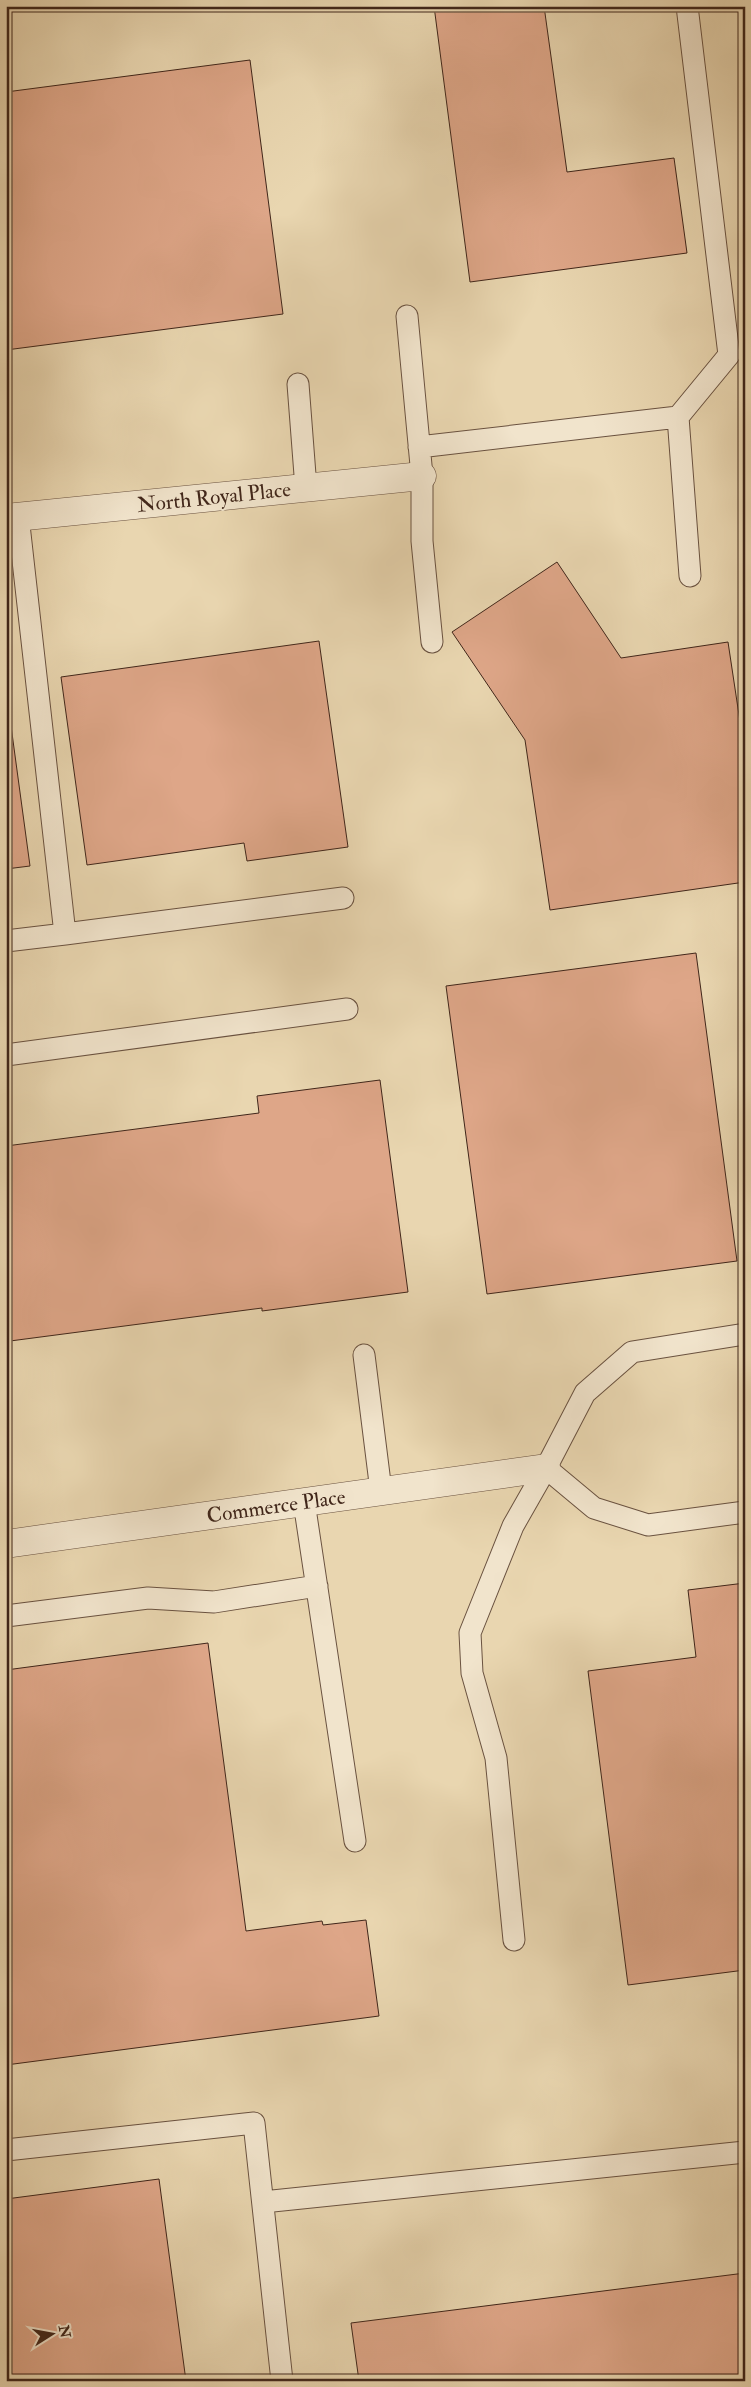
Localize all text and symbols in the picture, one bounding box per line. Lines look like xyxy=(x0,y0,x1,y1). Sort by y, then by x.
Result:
street label: North Royal Place xyxy=(136,476,292,519)
street label: Commerce Place xyxy=(205,1483,347,1530)
north arrow xyxy=(28,2310,78,2360)
text: N xyxy=(55,2323,74,2340)

